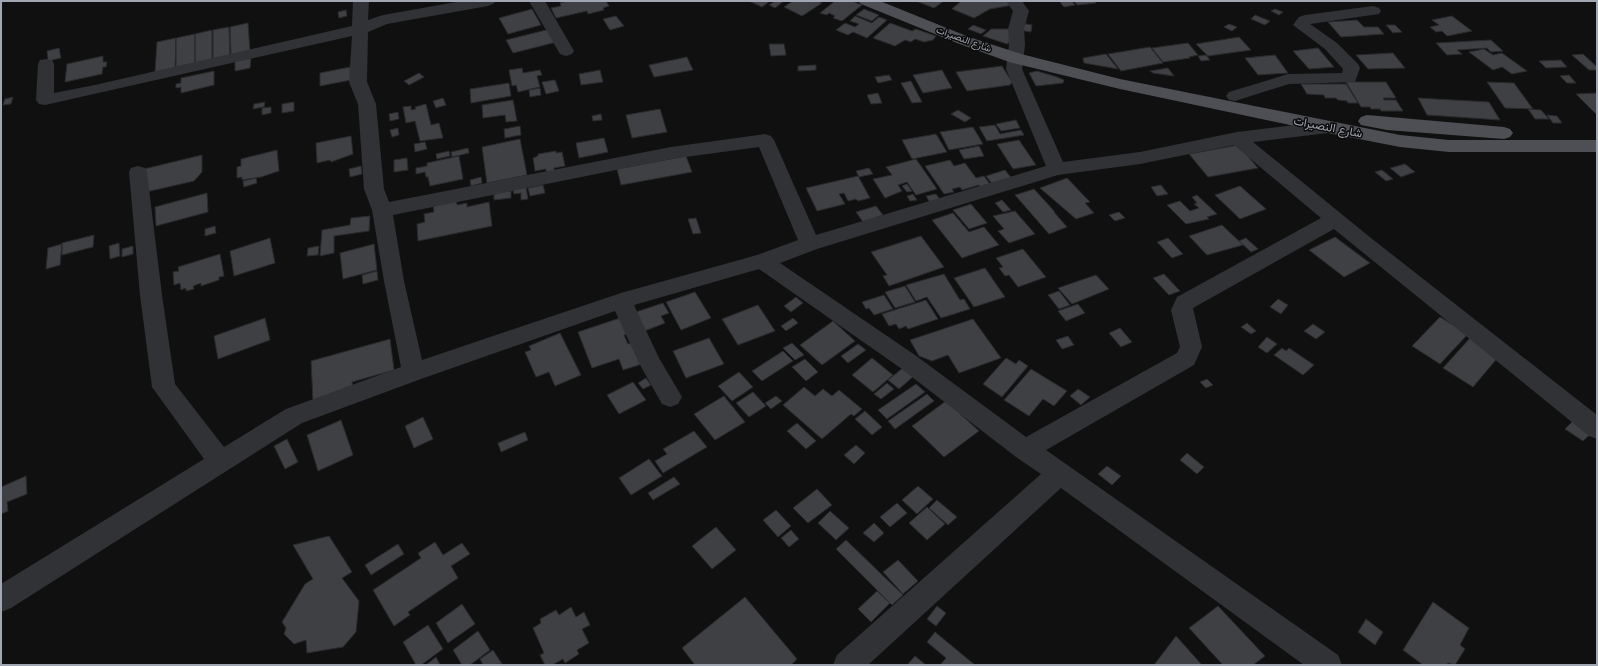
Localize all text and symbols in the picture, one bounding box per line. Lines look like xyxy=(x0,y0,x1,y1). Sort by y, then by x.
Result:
street label: شارع النصيرات xyxy=(934,23,994,55)
street label: شارع النصيرات xyxy=(1292,112,1364,142)

